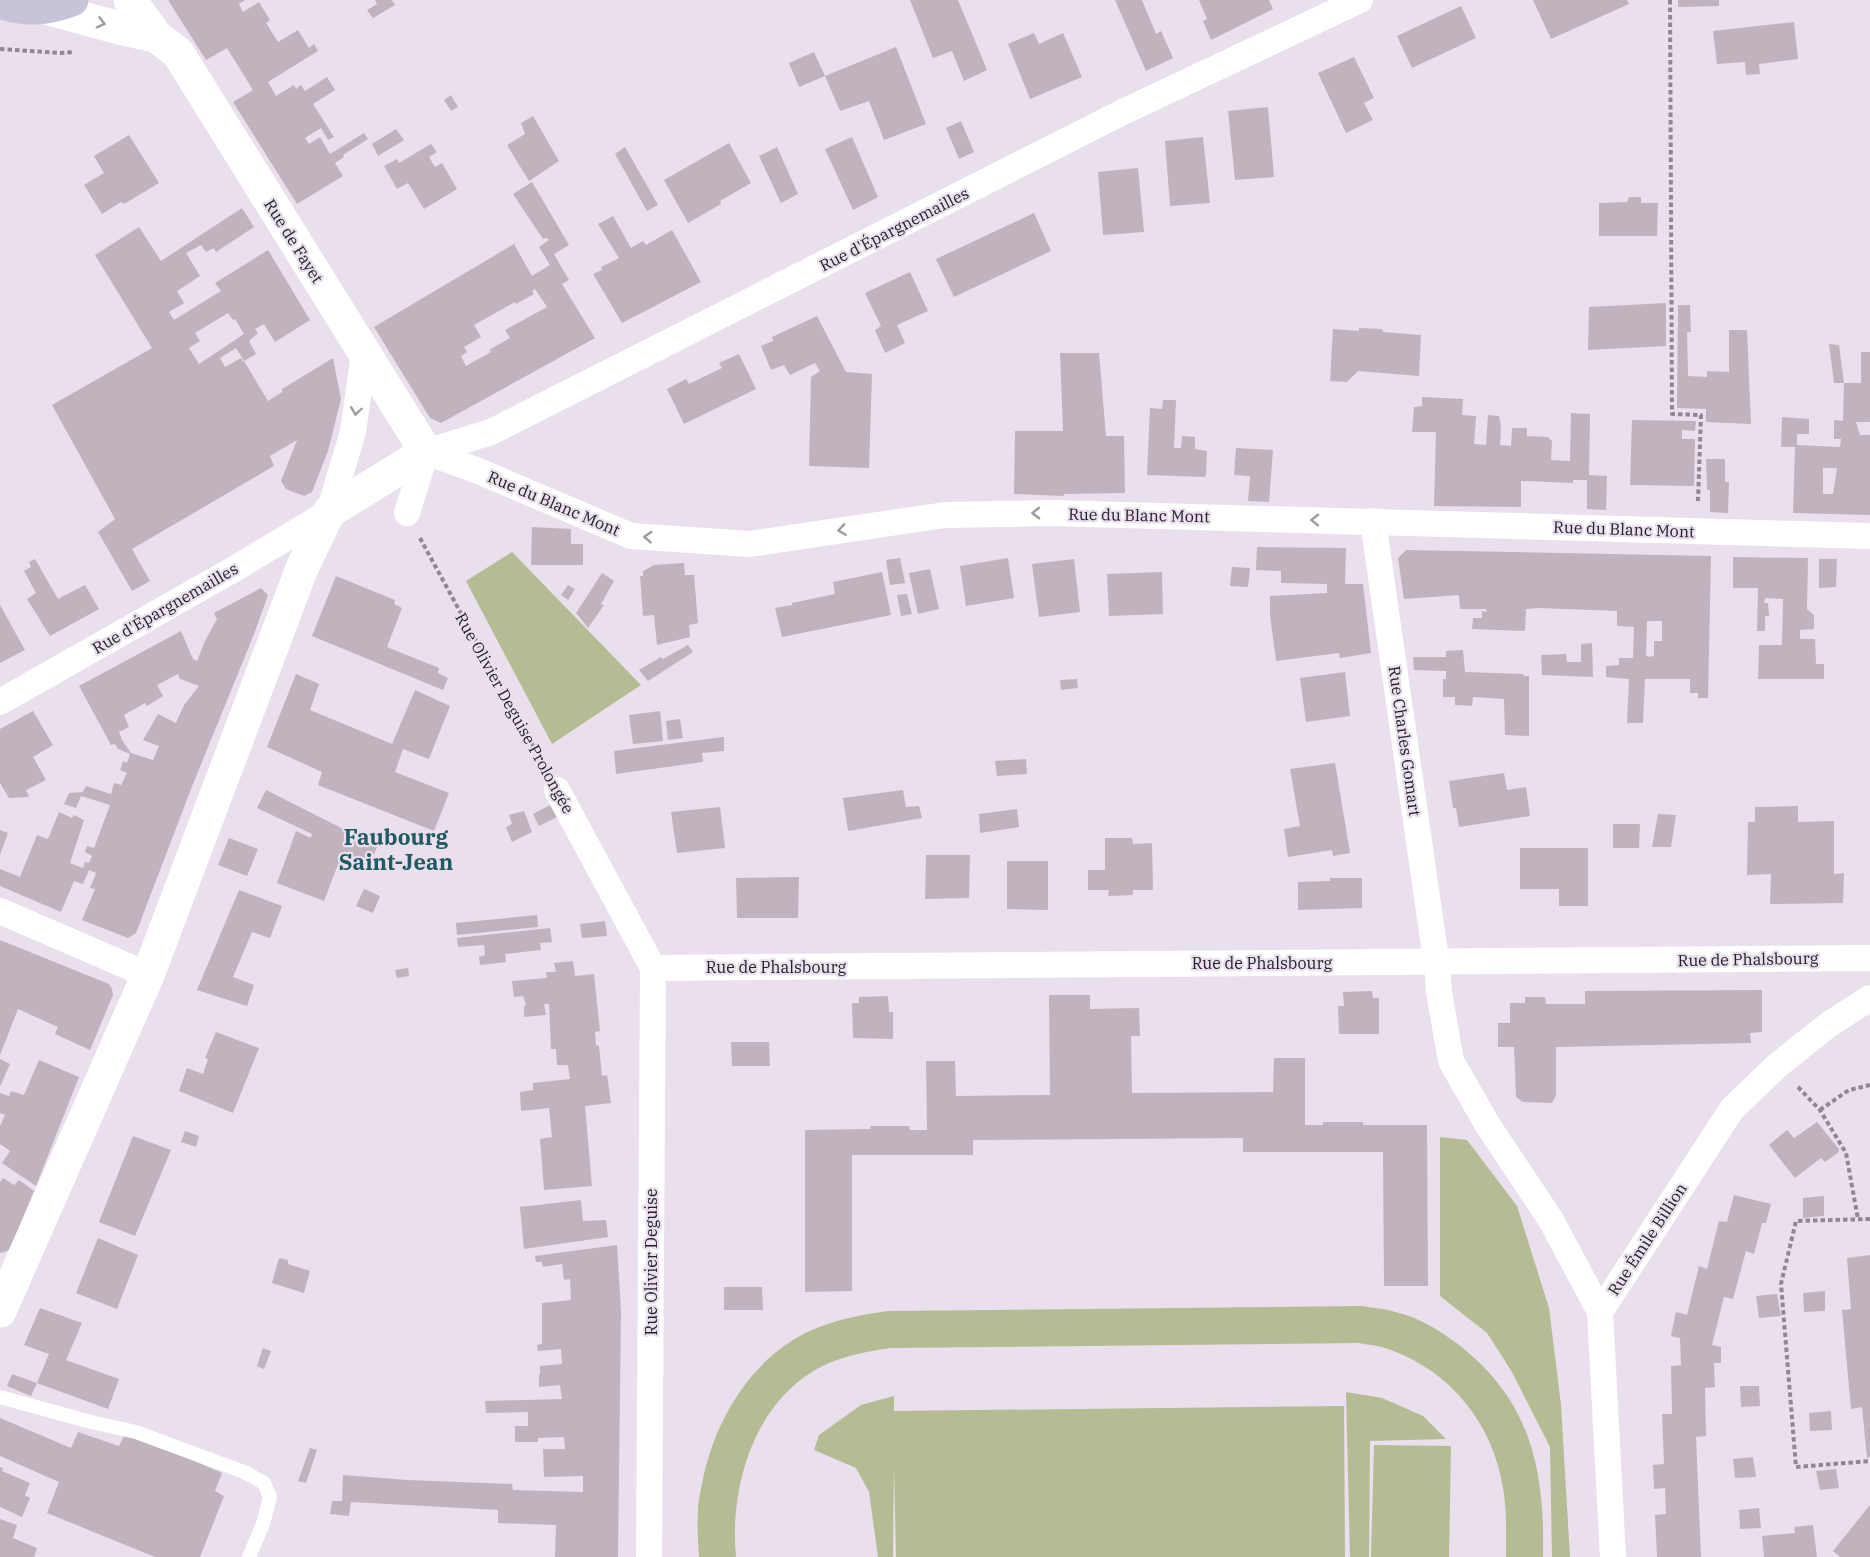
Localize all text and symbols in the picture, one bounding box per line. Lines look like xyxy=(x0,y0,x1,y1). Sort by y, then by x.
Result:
one-way arrow xyxy=(95,16,106,28)
street label: Rue d'Épargnemailles xyxy=(815,182,972,275)
street label: Rue de Fayet xyxy=(260,195,328,287)
one-way arrow xyxy=(350,406,363,415)
street label: Rue du Blanc Mont xyxy=(485,466,623,540)
street label: Rue du Blanc Mont xyxy=(1068,504,1210,526)
one-way arrow xyxy=(1031,507,1040,519)
one-way arrow xyxy=(1310,513,1319,526)
street label: Rue du Blanc Mont xyxy=(1553,517,1695,541)
one-way arrow xyxy=(837,524,847,536)
one-way arrow xyxy=(644,531,653,544)
street label: Rue d'Épargnemailles xyxy=(88,557,241,658)
street label: Rue Olivier Deguise Prolongée xyxy=(451,609,579,817)
street label: Rue Charles Gomart xyxy=(1385,665,1425,818)
district label: Faubourg Saint-Jean xyxy=(339,822,453,876)
street label: Rue de Phalsbourg xyxy=(1678,948,1819,970)
street label: Rue de Phalsbourg xyxy=(1192,953,1333,973)
street label: Rue de Phalsbourg xyxy=(706,957,847,977)
street label: Rue Émile Billion xyxy=(1602,1178,1691,1299)
street label: Rue Olivier Deguise xyxy=(641,1188,661,1336)

